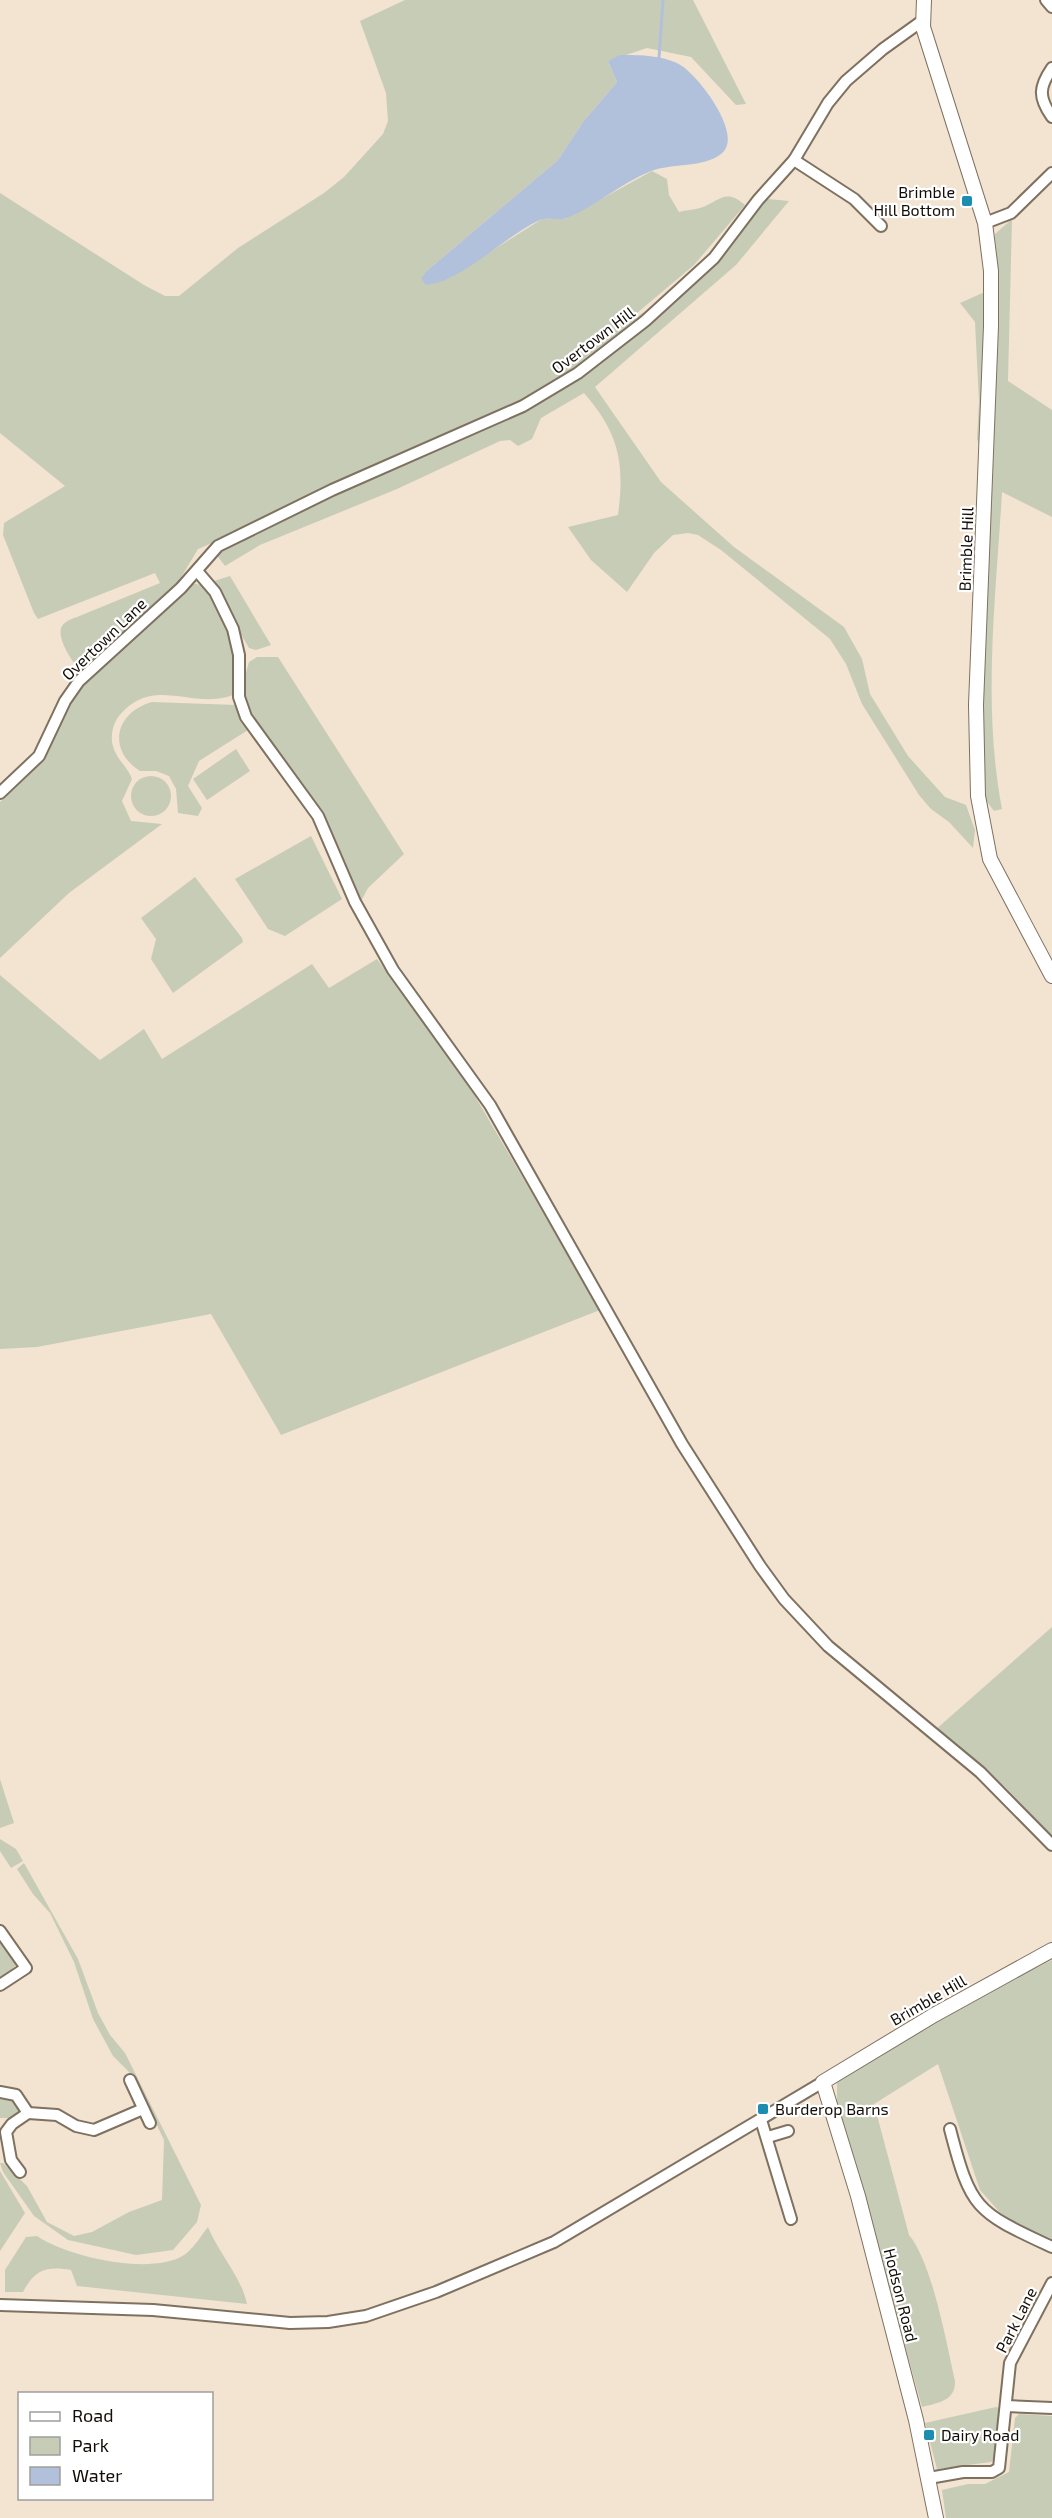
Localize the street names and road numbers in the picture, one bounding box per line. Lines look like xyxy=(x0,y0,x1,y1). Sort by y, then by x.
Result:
street label: Overtown Hill xyxy=(547,302,638,377)
street label: Brimble Hill xyxy=(955,506,976,592)
street label: Overtown Lane xyxy=(57,594,150,684)
street label: Brimble Hill xyxy=(886,1970,969,2029)
street label: Hodson Road xyxy=(881,2246,922,2344)
street label: Park Lane xyxy=(991,2284,1040,2356)

